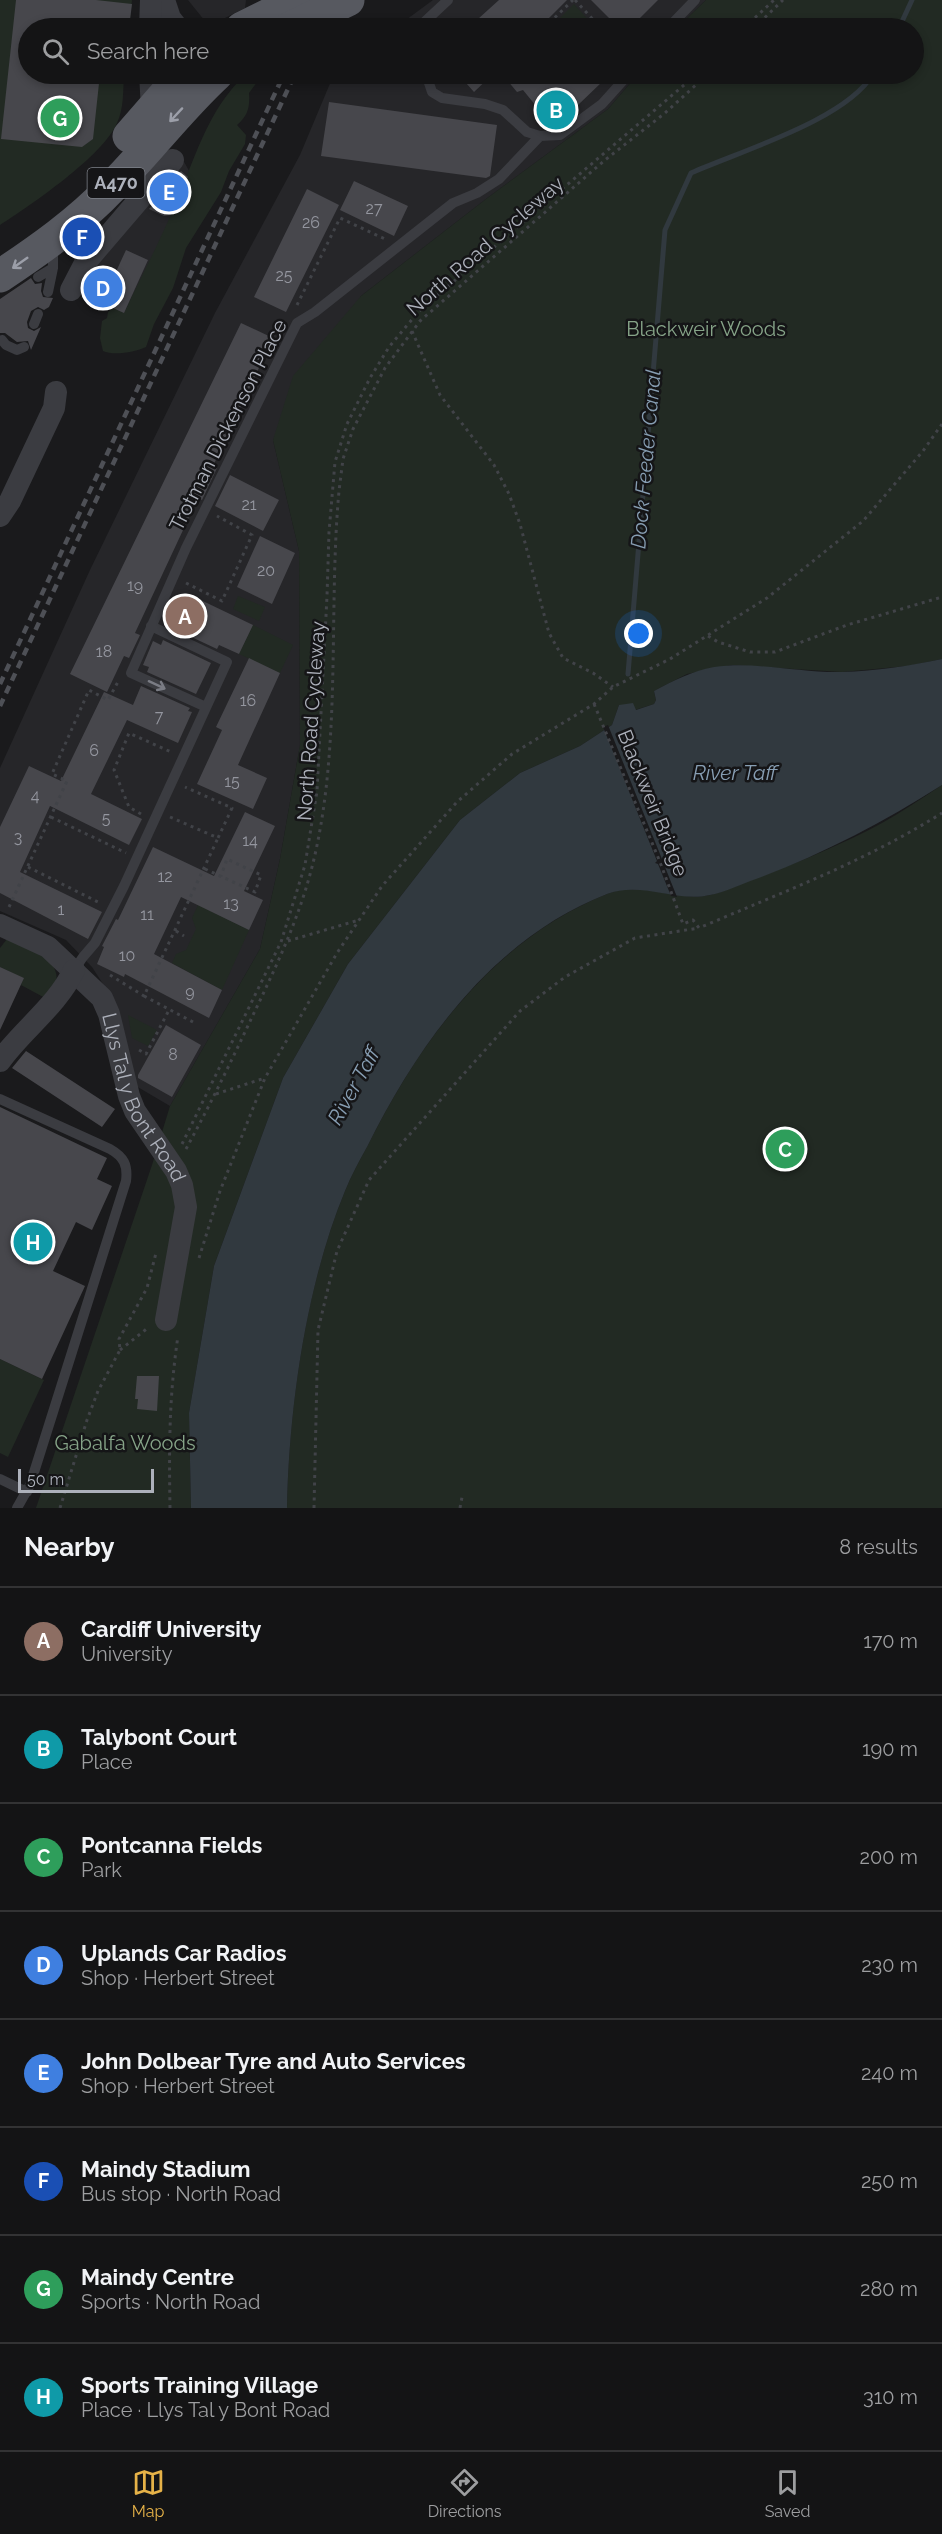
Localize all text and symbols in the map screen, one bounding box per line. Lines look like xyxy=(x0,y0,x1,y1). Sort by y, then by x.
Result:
search box xyxy=(18,18,924,84)
icon: search xyxy=(39,35,72,68)
text: Search here xyxy=(87,38,209,64)
pin: B xyxy=(536,88,576,132)
pin: G xyxy=(40,96,80,140)
one-way arrow xyxy=(169,107,183,122)
road number: A470 xyxy=(88,168,144,198)
pin: E xyxy=(150,170,188,214)
street label: North Road Cycleway xyxy=(402,171,569,321)
house number: 27 xyxy=(366,199,383,218)
house number: 26 xyxy=(302,213,320,232)
pin: F xyxy=(62,214,101,260)
one-way arrow xyxy=(12,257,28,269)
pin: D xyxy=(84,266,122,310)
house number: 25 xyxy=(275,266,293,285)
street label: Trotman Dickenson Place xyxy=(164,315,292,535)
park label: Blackweir Woods xyxy=(626,317,786,341)
water label: Dock Feeder Canal xyxy=(625,368,666,550)
house number: 21 xyxy=(241,495,257,514)
house number: 20 xyxy=(257,561,275,580)
house number: 19 xyxy=(127,576,143,595)
pin: A xyxy=(166,594,204,638)
your location xyxy=(624,619,653,648)
street label: North Road Cycleway xyxy=(292,620,330,822)
house number: 18 xyxy=(96,642,112,661)
one-way arrow xyxy=(147,679,165,691)
house number: 16 xyxy=(240,691,256,710)
house number: 7 xyxy=(155,707,164,726)
street label: Blackweir Bridge xyxy=(613,726,693,880)
house number: 6 xyxy=(89,741,99,760)
water label: River Taff xyxy=(693,760,780,785)
house number: 15 xyxy=(224,772,240,791)
house number: 4 xyxy=(31,786,40,805)
house number: 5 xyxy=(102,809,111,828)
house number: 3 xyxy=(14,828,22,847)
house number: 14 xyxy=(242,831,258,850)
house number: 12 xyxy=(157,867,173,886)
house number: 13 xyxy=(223,894,239,913)
house number: 1 xyxy=(58,900,65,919)
house number: 11 xyxy=(140,905,154,924)
house number: 10 xyxy=(119,946,135,965)
house number: 9 xyxy=(185,982,195,1001)
street label: Llys Tal y Bont Road xyxy=(97,1011,191,1185)
water label: River Taff xyxy=(322,1041,386,1129)
house number: 8 xyxy=(168,1045,178,1064)
pin: C xyxy=(766,1126,804,1172)
pin: H xyxy=(14,1220,52,1264)
park label: Gabalfa Woods xyxy=(54,1431,196,1455)
scale bar xyxy=(18,1466,154,1494)
text: 50 m xyxy=(27,1470,64,1489)
text: Nearby xyxy=(24,1532,114,1562)
text: 8 results xyxy=(839,1535,918,1559)
text: Cardiff University xyxy=(81,1616,261,1642)
text: A xyxy=(37,1629,50,1653)
text: 170 m xyxy=(863,1629,918,1653)
text: University xyxy=(81,1642,173,1666)
text: Talybont Court xyxy=(81,1724,237,1750)
text: B xyxy=(37,1737,50,1761)
text: 190 m xyxy=(862,1737,918,1761)
text: Place xyxy=(81,1750,132,1774)
text: Pontcanna Fields xyxy=(81,1832,262,1858)
text: C xyxy=(37,1845,50,1869)
text: 200 m xyxy=(860,1845,918,1869)
text: Park xyxy=(81,1858,122,1882)
text: Uplands Car Radios xyxy=(81,1940,287,1966)
text: D xyxy=(36,1953,51,1977)
text: 230 m xyxy=(861,1953,918,1977)
text: Shop · Herbert Street xyxy=(81,1966,275,1990)
text: John Dolbear Tyre and Auto Services xyxy=(81,2048,466,2074)
text: E xyxy=(37,2061,50,2085)
text: 240 m xyxy=(861,2061,918,2085)
text: Shop · Herbert Street xyxy=(81,2074,275,2098)
text: Maindy Stadium xyxy=(81,2156,251,2182)
text: F xyxy=(38,2169,49,2193)
text: 250 m xyxy=(861,2169,918,2193)
text: Bus stop · North Road xyxy=(81,2182,281,2206)
text: Maindy Centre xyxy=(81,2264,234,2290)
text: G xyxy=(36,2277,51,2301)
text: 280 m xyxy=(860,2277,918,2301)
text: Sports · North Road xyxy=(81,2290,260,2314)
text: Sports Training Village xyxy=(81,2372,318,2398)
text: H xyxy=(36,2385,51,2409)
text: 310 m xyxy=(863,2385,918,2409)
text: Place · Llys Tal y Bont Road xyxy=(81,2398,330,2422)
tab: Map xyxy=(132,2466,165,2521)
tab: Directions xyxy=(428,2466,502,2521)
tab: Saved xyxy=(765,2466,810,2521)

